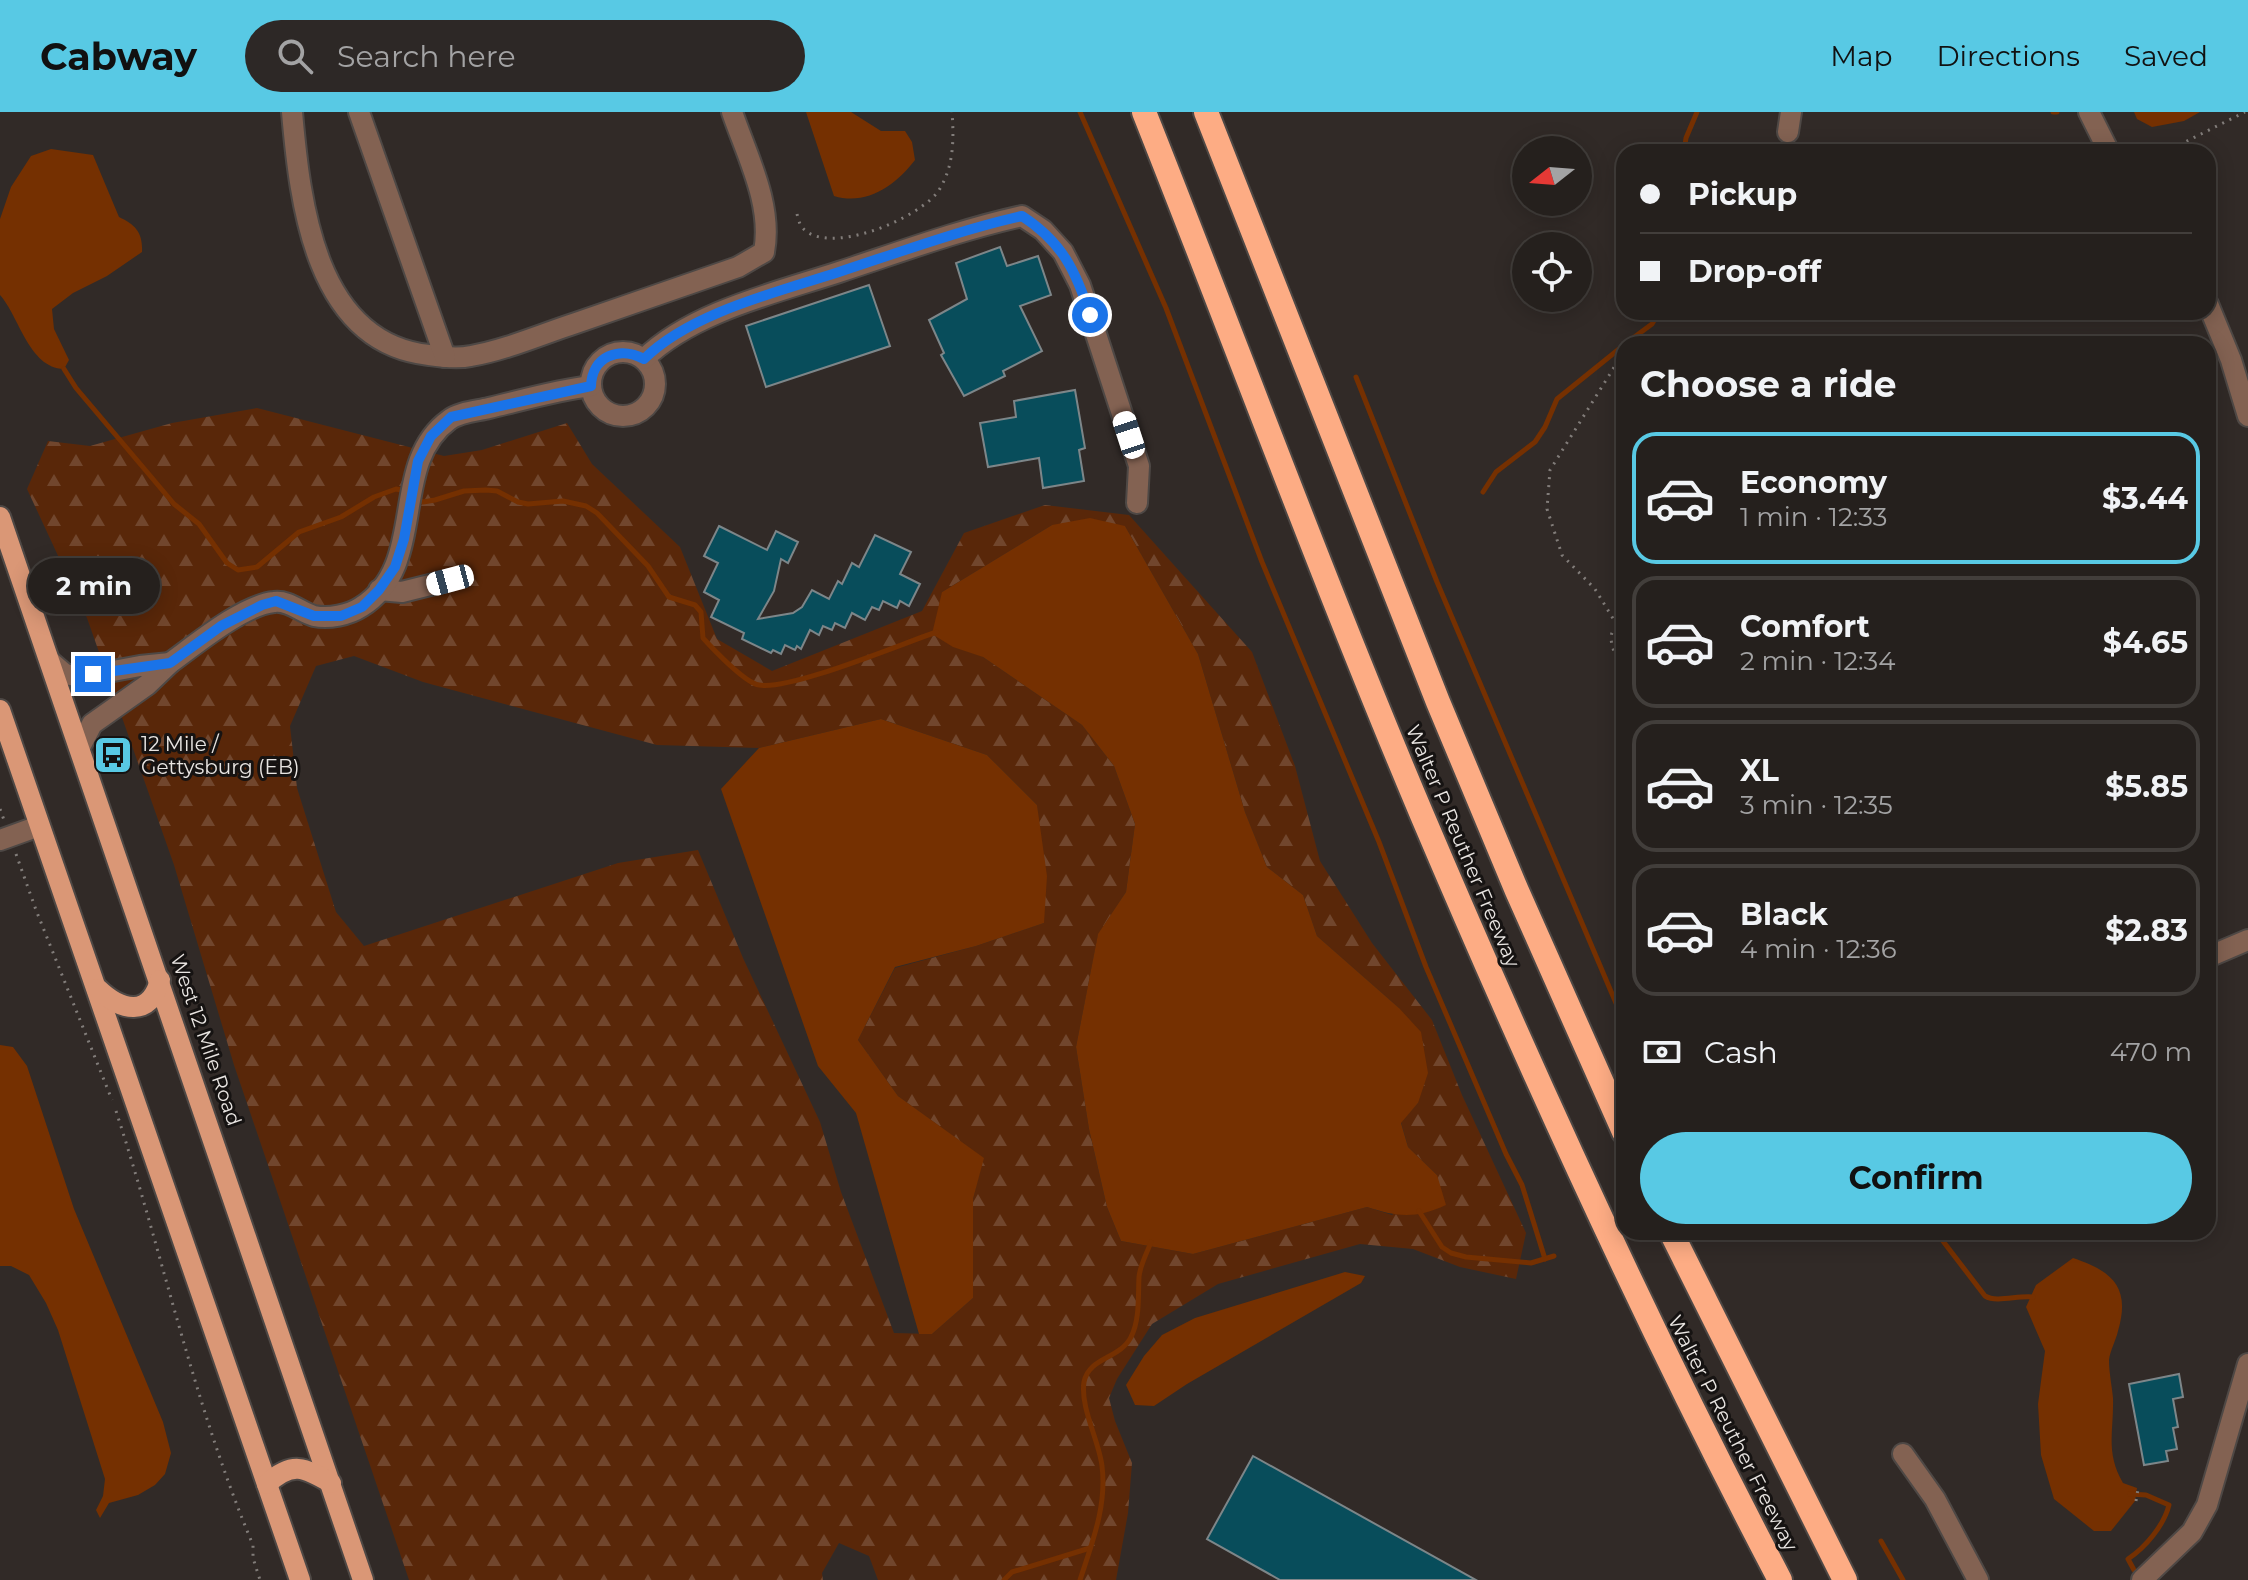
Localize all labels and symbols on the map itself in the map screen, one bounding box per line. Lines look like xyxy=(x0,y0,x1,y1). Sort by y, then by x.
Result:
north arrow xyxy=(1512,136,1592,216)
route start xyxy=(1072,297,1108,333)
car xyxy=(1110,408,1148,462)
callout: 2 min xyxy=(27,558,159,614)
car xyxy=(424,562,476,598)
route end xyxy=(75,656,111,692)
street label: Walter P Reuther Freeway xyxy=(1401,721,1525,971)
place label: 12 Mile / Gettysburg (EB) xyxy=(141,732,300,779)
bus stop icon: 12 Mile / Gettysburg (EB) xyxy=(92,734,134,776)
street label: West 12 Mile Road xyxy=(165,951,247,1129)
street label: Walter P Reuther Freeway xyxy=(1663,1311,1803,1555)

